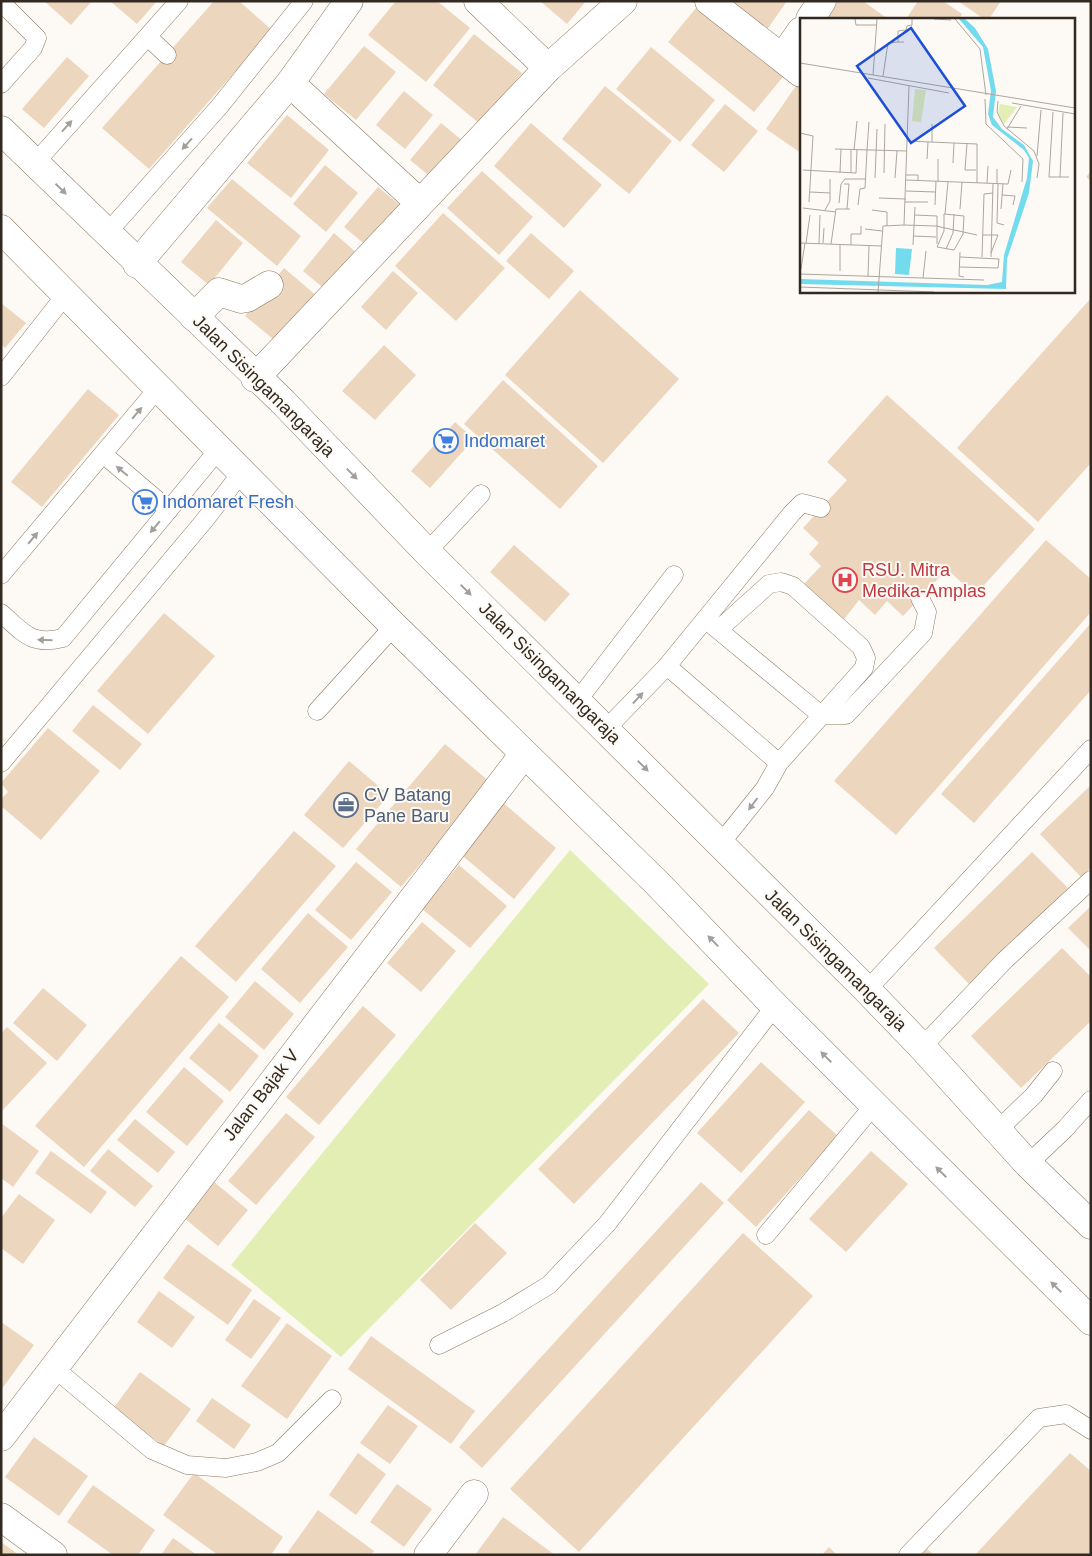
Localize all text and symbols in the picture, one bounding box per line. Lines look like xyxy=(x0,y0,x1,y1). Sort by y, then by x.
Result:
inset map xyxy=(800,18,1074,292)
one-way arrow xyxy=(61,121,73,133)
one-way arrow xyxy=(181,137,192,150)
one-way arrow xyxy=(55,182,67,194)
street label: Jalan Sisingamangaraja xyxy=(189,311,340,462)
one-way arrow xyxy=(131,407,142,420)
supermarket icon: Indomaret xyxy=(433,428,459,454)
place label: Indomaret xyxy=(464,431,545,451)
one-way arrow xyxy=(116,465,129,476)
one-way arrow xyxy=(346,467,358,479)
supermarket icon: Indomaret Fresh xyxy=(132,489,158,515)
place label: Indomaret Fresh xyxy=(162,492,294,512)
one-way arrow xyxy=(149,520,160,533)
one-way arrow xyxy=(27,532,38,545)
place label: RSU. Mitra Medika-Amplas xyxy=(862,560,986,601)
hospital icon: RSU. Mitra Medika-Amplas xyxy=(832,567,858,593)
one-way arrow xyxy=(459,584,471,596)
street label: Jalan Sisingamangaraja xyxy=(475,598,626,749)
one-way arrow xyxy=(36,636,52,644)
one-way arrow xyxy=(632,693,644,705)
one-way arrow xyxy=(637,759,649,771)
place label: CV Batang Pane Baru xyxy=(364,785,451,826)
office icon: CV Batang Pane Baru xyxy=(333,792,359,818)
one-way arrow xyxy=(748,797,758,811)
street label: Jalan Sisingamangaraja xyxy=(761,885,912,1036)
one-way arrow xyxy=(707,935,719,947)
street label: Jalan Bajak V xyxy=(219,1045,303,1145)
one-way arrow xyxy=(820,1052,832,1064)
one-way arrow xyxy=(935,1166,947,1178)
one-way arrow xyxy=(1050,1281,1062,1293)

